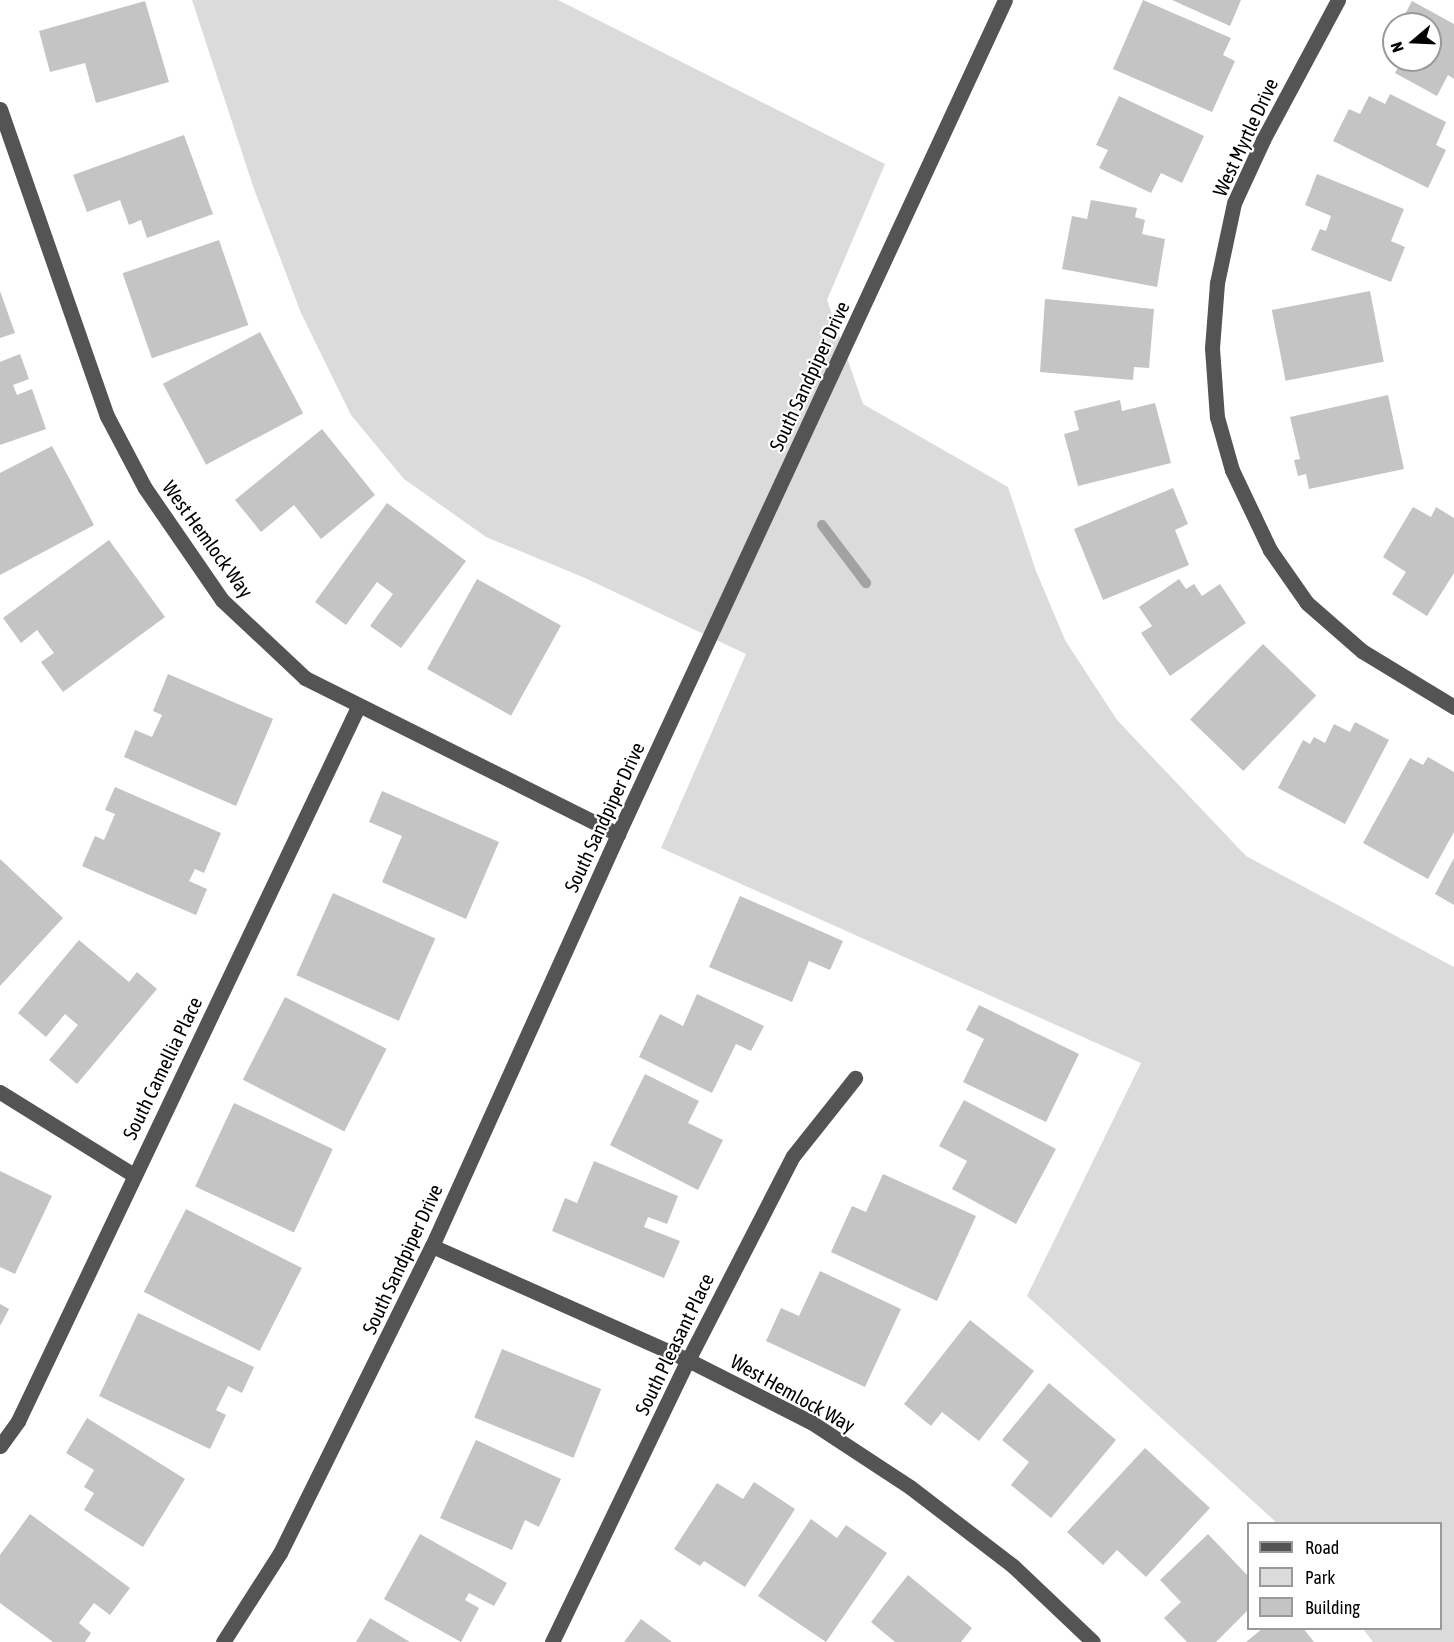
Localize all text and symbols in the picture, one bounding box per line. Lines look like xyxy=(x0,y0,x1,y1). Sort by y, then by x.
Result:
north arrow xyxy=(1382,12,1442,72)
text: N xyxy=(1387,40,1407,55)
street label: West Myrtle Drive xyxy=(1207,74,1283,200)
street label: South Sandpiper Drive xyxy=(764,297,854,455)
street label: West Hemlock Way xyxy=(158,476,258,602)
street label: South Sandpiper Drive xyxy=(559,738,649,896)
street label: South Camellia Place xyxy=(117,993,207,1143)
street label: South Sandpiper Drive xyxy=(357,1180,447,1338)
street label: South Pleasant Place xyxy=(629,1269,719,1419)
street label: West Hemlock Way xyxy=(727,1349,859,1437)
legend xyxy=(1247,1522,1442,1630)
text: Road xyxy=(1305,1537,1339,1558)
text: Park xyxy=(1305,1567,1335,1588)
text: Building xyxy=(1305,1597,1360,1618)

